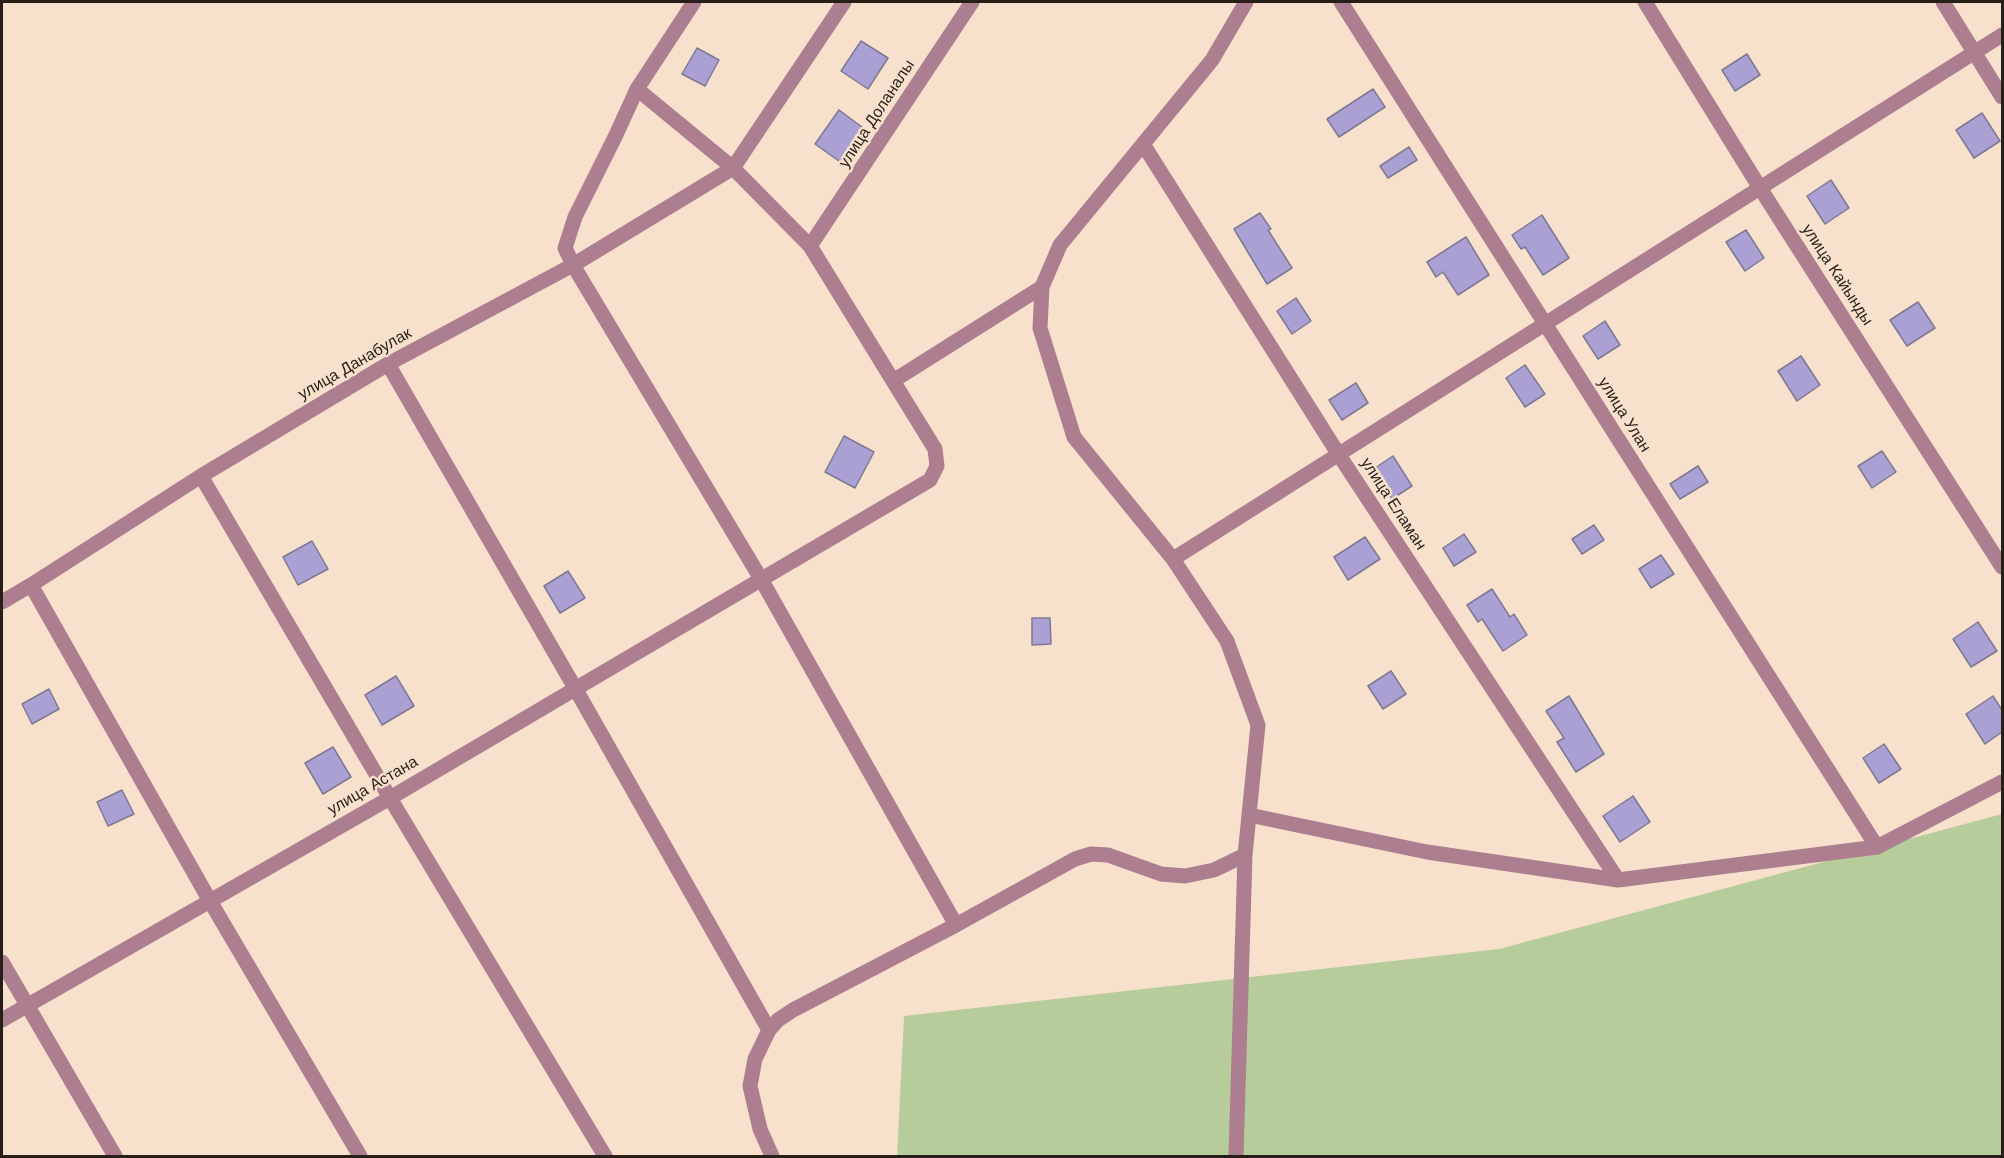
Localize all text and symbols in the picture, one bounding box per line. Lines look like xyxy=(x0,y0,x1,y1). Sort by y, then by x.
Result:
street label: улица Доланалы xyxy=(835,56,919,172)
street label: улица Кайынды xyxy=(1797,221,1877,329)
street label: улица Данабулак xyxy=(295,324,415,404)
street label: улица Улан xyxy=(1593,374,1655,456)
street label: улица Еламан xyxy=(1356,454,1430,554)
street label: улица Астана xyxy=(325,752,421,820)

